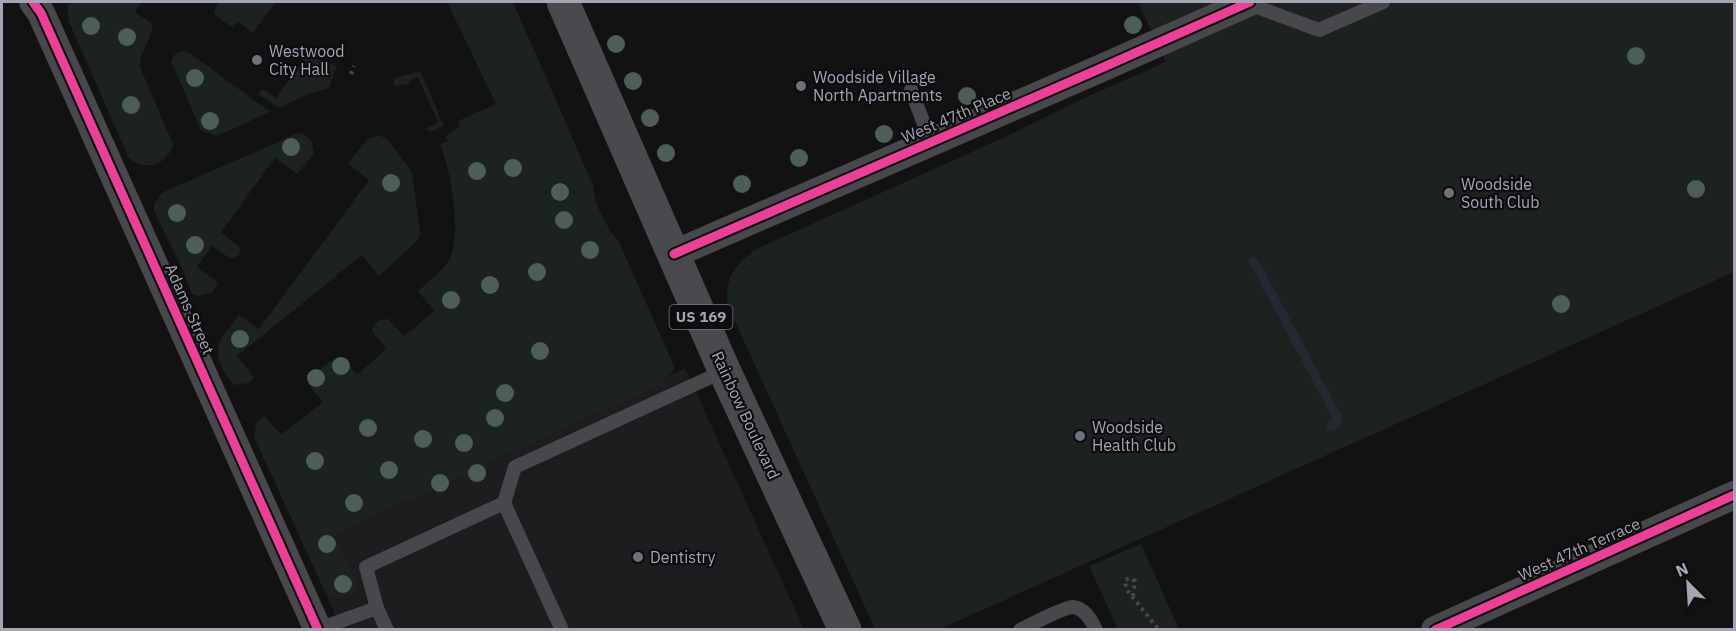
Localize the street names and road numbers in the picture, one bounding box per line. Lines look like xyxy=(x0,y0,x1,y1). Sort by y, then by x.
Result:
street label: West 47th Place xyxy=(898,83,1014,147)
street label: Adams Street xyxy=(161,260,219,358)
road number: US 169 xyxy=(670,305,732,329)
street label: Rainbow Boulevard xyxy=(708,348,784,482)
street label: West 47th Terrace xyxy=(1515,513,1643,585)

